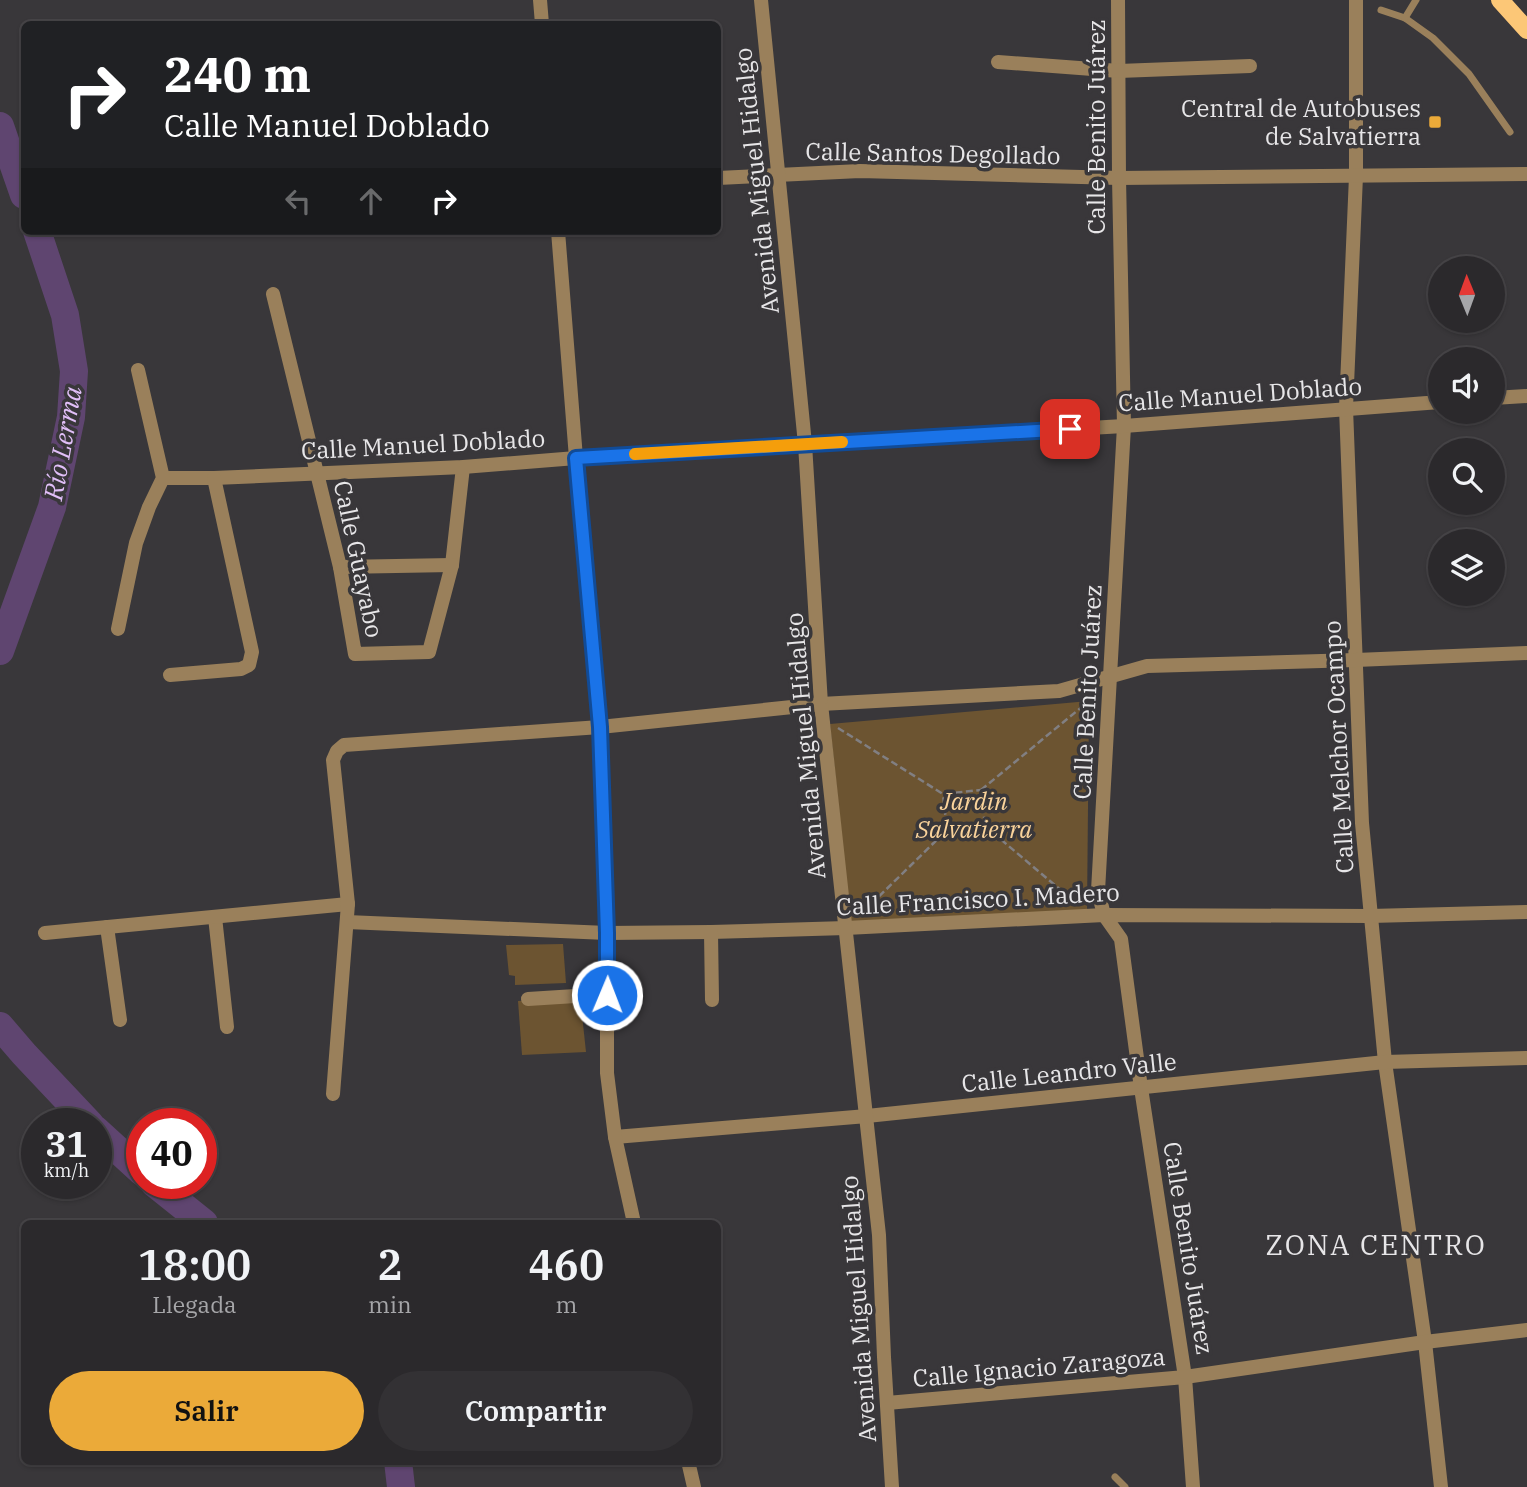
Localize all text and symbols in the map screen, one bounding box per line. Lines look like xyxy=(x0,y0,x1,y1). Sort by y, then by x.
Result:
street label: Calle Benito Juárez xyxy=(1080,19,1112,235)
text: 240 m xyxy=(164,42,311,105)
street label: Avenida Miguel Hidalgo xyxy=(726,46,786,316)
icon: right xyxy=(49,49,140,140)
place label: Central de Autobuses de Salvatierra xyxy=(1181,92,1421,152)
text: Calle Manuel Doblado xyxy=(164,104,490,146)
marker: Central de Autobuses de Salvatierra xyxy=(1427,114,1443,130)
street label: Calle Santos Degollado xyxy=(805,135,1061,171)
icon: left xyxy=(279,182,317,220)
icon: ahead xyxy=(352,182,390,220)
icon: right xyxy=(425,182,463,220)
north arrow xyxy=(1428,256,1505,332)
map controls xyxy=(1428,256,1505,606)
button: sound xyxy=(1428,347,1505,424)
street label: Calle Manuel Doblado xyxy=(1117,370,1363,418)
water label: Río Lerma xyxy=(35,383,89,504)
pin xyxy=(1040,399,1100,459)
icon: arrive xyxy=(1051,410,1089,448)
street label: Calle Manuel Doblado xyxy=(300,422,546,466)
button: search xyxy=(1428,438,1505,515)
street label: Calle Guayabo xyxy=(327,478,391,640)
button: layers xyxy=(1428,529,1505,606)
street label: Calle Benito Juárez xyxy=(1065,584,1109,800)
street label: Avenida Miguel Hidalgo xyxy=(777,611,833,881)
street label: Calle Melchor Ocampo xyxy=(1315,620,1361,874)
park label: Jardin Salvatierra xyxy=(915,785,1032,845)
street label: Calle Francisco I. Madero xyxy=(836,876,1120,922)
position arrow xyxy=(570,958,644,1032)
street label: Calle Leandro Valle xyxy=(960,1045,1178,1099)
speed limit sign: 40 xyxy=(126,1108,217,1199)
text: 31 xyxy=(45,1121,88,1167)
street label: Calle Benito Juárez xyxy=(1156,1139,1222,1357)
text: km/h xyxy=(44,1159,89,1182)
street label: Avenida Miguel Hidalgo xyxy=(833,1175,883,1443)
district label: ZONA CENTRO xyxy=(1265,1226,1487,1263)
text: 18:00 xyxy=(138,1237,251,1292)
text: 2 xyxy=(377,1237,402,1292)
text: 460 xyxy=(529,1237,604,1292)
text: Llegada xyxy=(152,1289,237,1319)
text: min xyxy=(368,1289,412,1319)
text: m xyxy=(555,1289,577,1319)
street label: Calle Ignacio Zaragoza xyxy=(911,1340,1167,1394)
button: Salir xyxy=(49,1371,364,1451)
button: Compartir xyxy=(378,1371,693,1451)

